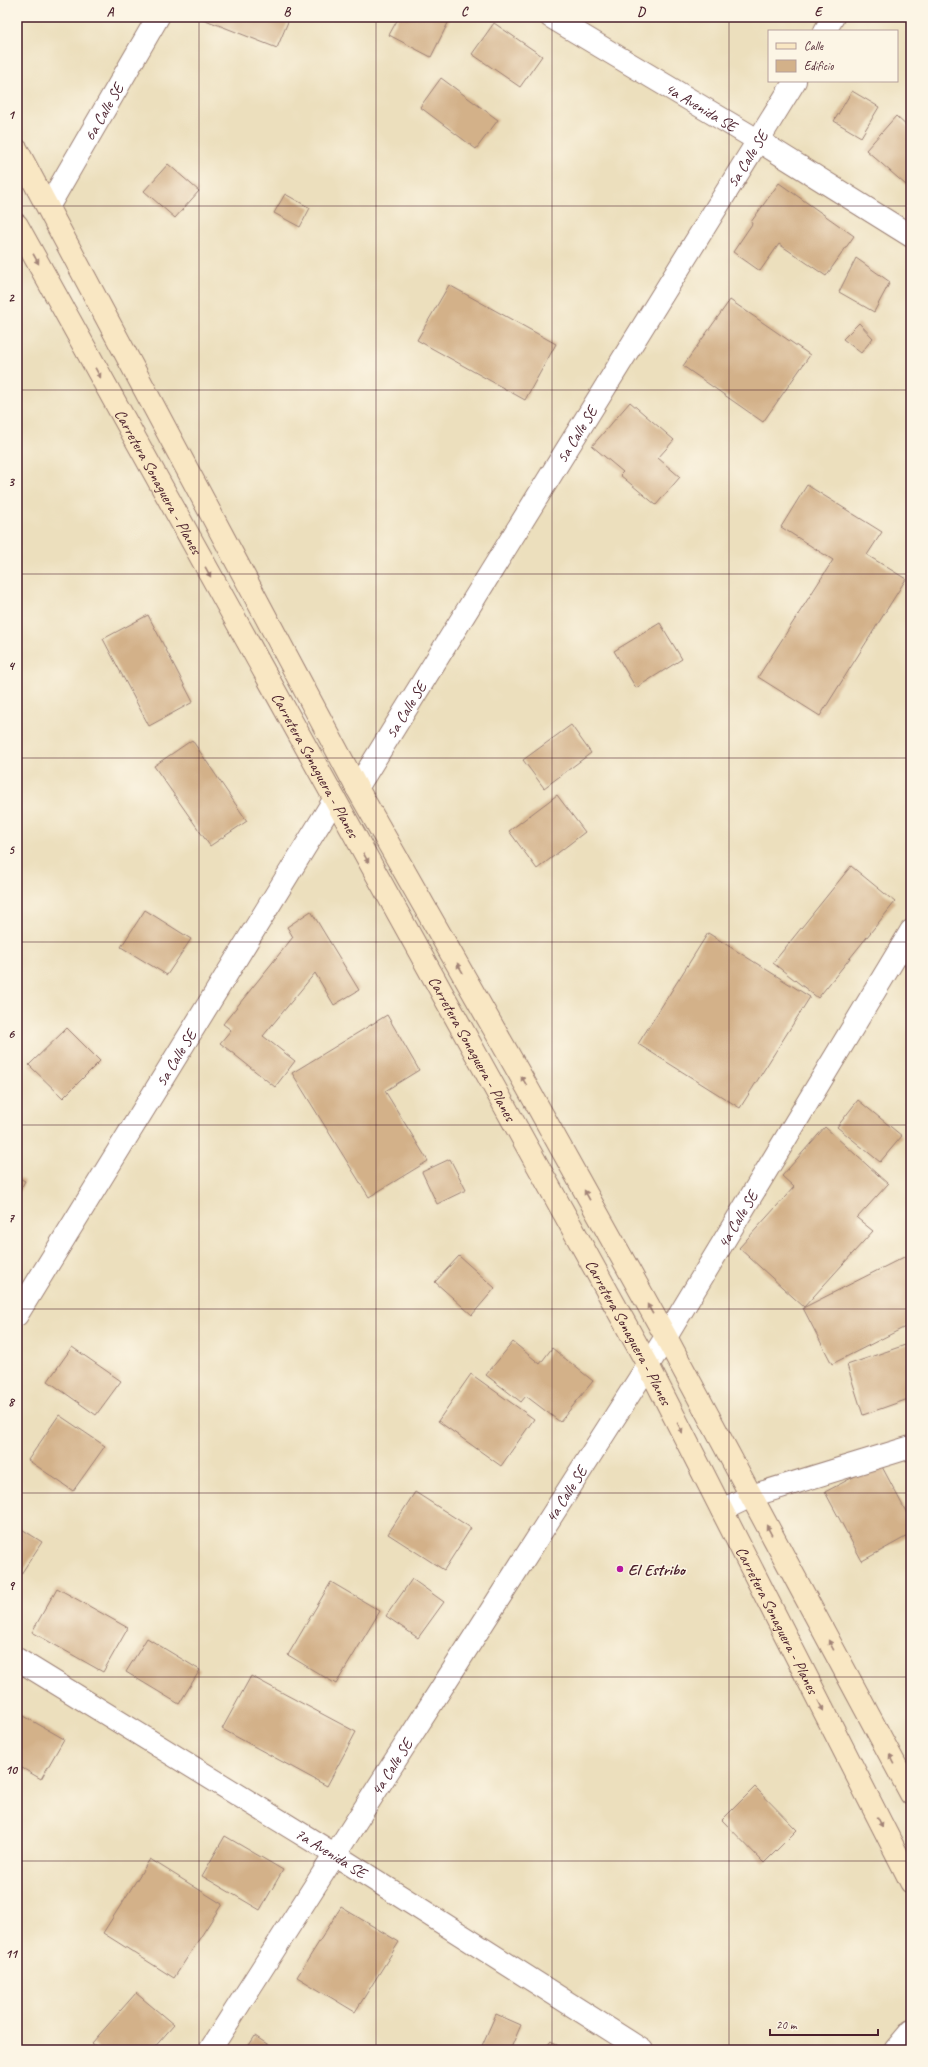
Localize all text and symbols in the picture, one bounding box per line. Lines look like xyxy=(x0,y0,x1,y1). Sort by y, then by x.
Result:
text: A xyxy=(107,4,115,20)
text: B xyxy=(284,4,292,20)
text: C xyxy=(461,4,469,20)
text: D xyxy=(637,4,646,20)
text: E xyxy=(815,4,824,20)
legend xyxy=(768,30,898,82)
text: Calle xyxy=(804,38,824,54)
text: Edificio xyxy=(804,58,834,74)
street label: 6a Calle SE xyxy=(80,78,130,145)
street label: 4a Avenida SE xyxy=(661,78,742,138)
text: 1 xyxy=(8,107,16,123)
street label: 5a Calle SE xyxy=(723,125,774,191)
one-way arrow xyxy=(32,253,39,265)
text: 2 xyxy=(8,290,15,306)
one-way arrow xyxy=(95,367,102,379)
street label: 5a Calle SE xyxy=(552,401,603,467)
street label: Carretera Sonaguera - Planes xyxy=(110,406,207,559)
text: 3 xyxy=(8,474,15,490)
one-way arrow xyxy=(205,567,212,578)
text: 4 xyxy=(8,658,16,674)
street label: 5a Calle SE xyxy=(381,676,433,742)
street label: Carretera Sonaguera - Planes xyxy=(267,689,364,843)
text: 5 xyxy=(8,842,15,858)
one-way arrow xyxy=(362,852,369,864)
one-way arrow xyxy=(456,962,463,974)
street label: Carretera Sonaguera - Planes xyxy=(424,973,521,1126)
street label: 5a Calle SE xyxy=(151,1024,202,1090)
text: 6 xyxy=(8,1026,15,1042)
one-way arrow xyxy=(520,1075,527,1087)
street label: 4a Calle SE xyxy=(713,1185,764,1252)
one-way arrow xyxy=(583,1189,590,1201)
text: 7 xyxy=(8,1210,15,1226)
street label: Carretera Sonaguera - Planes xyxy=(581,1256,676,1410)
one-way arrow xyxy=(646,1303,653,1314)
text: 8 xyxy=(8,1394,16,1410)
one-way arrow xyxy=(677,1422,683,1434)
street label: 4a Calle SE xyxy=(541,1461,593,1526)
one-way arrow xyxy=(766,1525,772,1536)
street label: Carretera Sonaguera - Planes xyxy=(731,1543,823,1699)
place label: El Estribo xyxy=(628,1560,687,1580)
marker: El Estribo xyxy=(615,1564,625,1574)
text: 9 xyxy=(8,1578,15,1594)
one-way arrow xyxy=(827,1639,834,1651)
one-way arrow xyxy=(818,1700,825,1712)
street label: 4a Calle SE xyxy=(367,1733,419,1799)
one-way arrow xyxy=(889,1753,896,1765)
text: 10 xyxy=(5,1762,18,1778)
one-way arrow xyxy=(877,1816,884,1828)
street label: 7a Avenida SE xyxy=(291,1824,372,1884)
text: 11 xyxy=(5,1946,19,1962)
scale bar xyxy=(770,2011,878,2037)
text: 20 m xyxy=(776,2017,798,2033)

